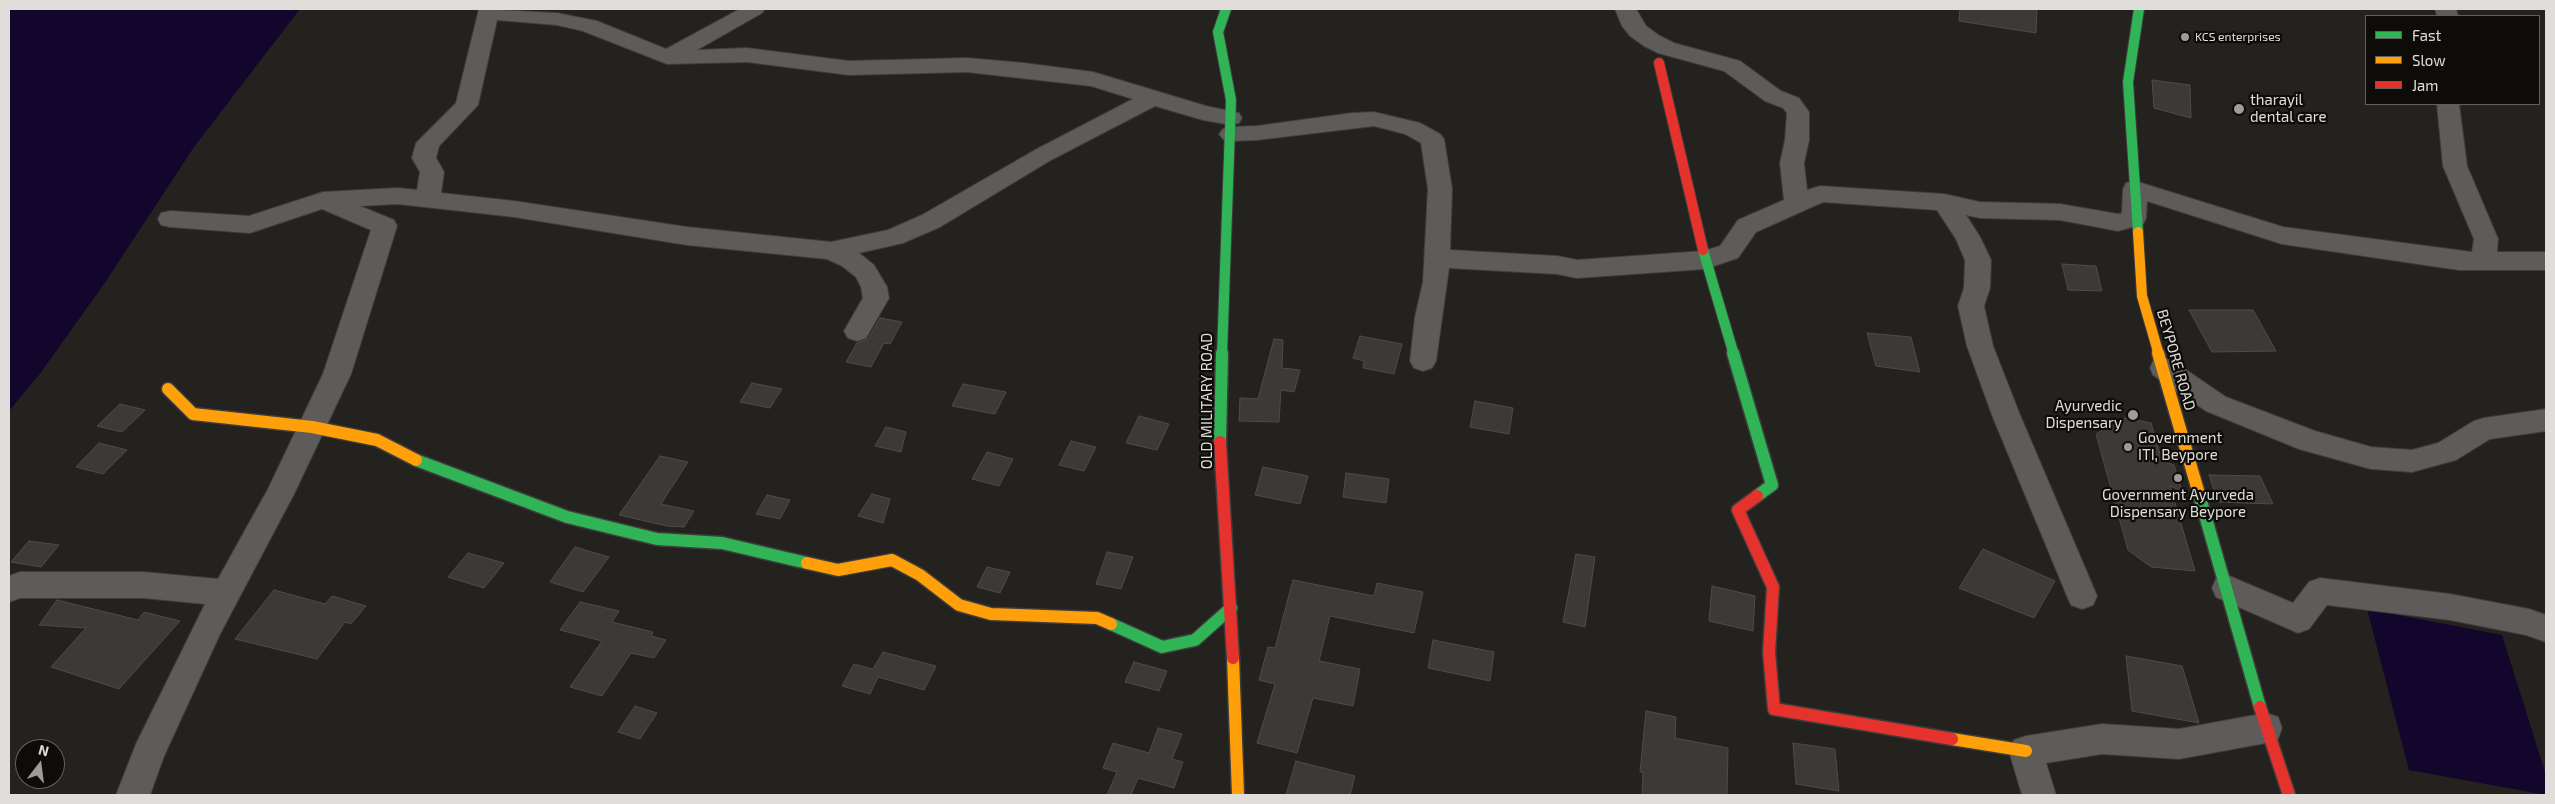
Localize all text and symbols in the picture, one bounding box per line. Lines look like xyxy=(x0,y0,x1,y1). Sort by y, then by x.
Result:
legend xyxy=(2365,15,2540,105)
text: Fast xyxy=(2412,26,2441,44)
place label: KCS enterprises xyxy=(2195,30,2281,44)
marker: KCS enterprises xyxy=(2179,31,2191,43)
text: Slow xyxy=(2412,51,2446,69)
text: Jam xyxy=(2412,76,2438,94)
place label: tharayil dental care xyxy=(2250,91,2327,126)
marker: tharayil dental care xyxy=(2232,102,2246,116)
street label: BEYPORE ROAD xyxy=(2153,307,2199,413)
street label: OLD MILITARY ROAD xyxy=(1198,333,1216,469)
place label: Ayurvedic Dispensary xyxy=(2045,397,2122,432)
marker: Ayurvedic Dispensary xyxy=(2126,408,2140,422)
place label: Government ITI, Beypore xyxy=(2138,429,2222,464)
marker: Government ITI, Beypore xyxy=(2122,441,2134,453)
marker: Government Ayurveda Dispensary Beypore xyxy=(2172,472,2184,484)
place label: Government Ayurveda Dispensary Beypore xyxy=(2102,486,2254,521)
north arrow xyxy=(15,739,65,789)
text: N xyxy=(37,740,51,760)

